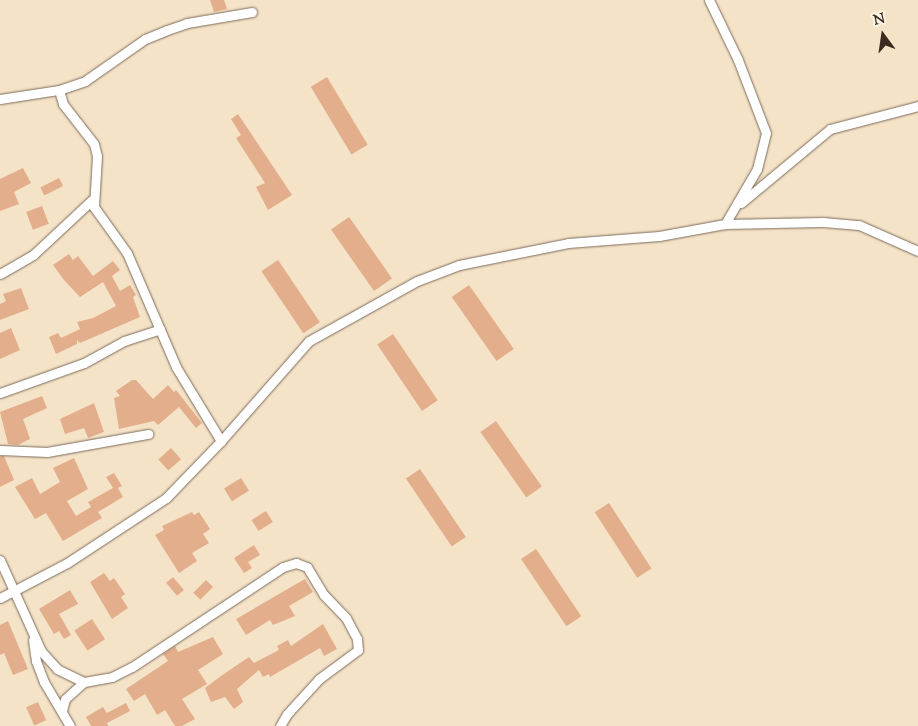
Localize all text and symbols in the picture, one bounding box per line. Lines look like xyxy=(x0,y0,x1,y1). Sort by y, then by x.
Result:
text: N xyxy=(872,9,887,32)
north arrow xyxy=(858,10,908,60)

